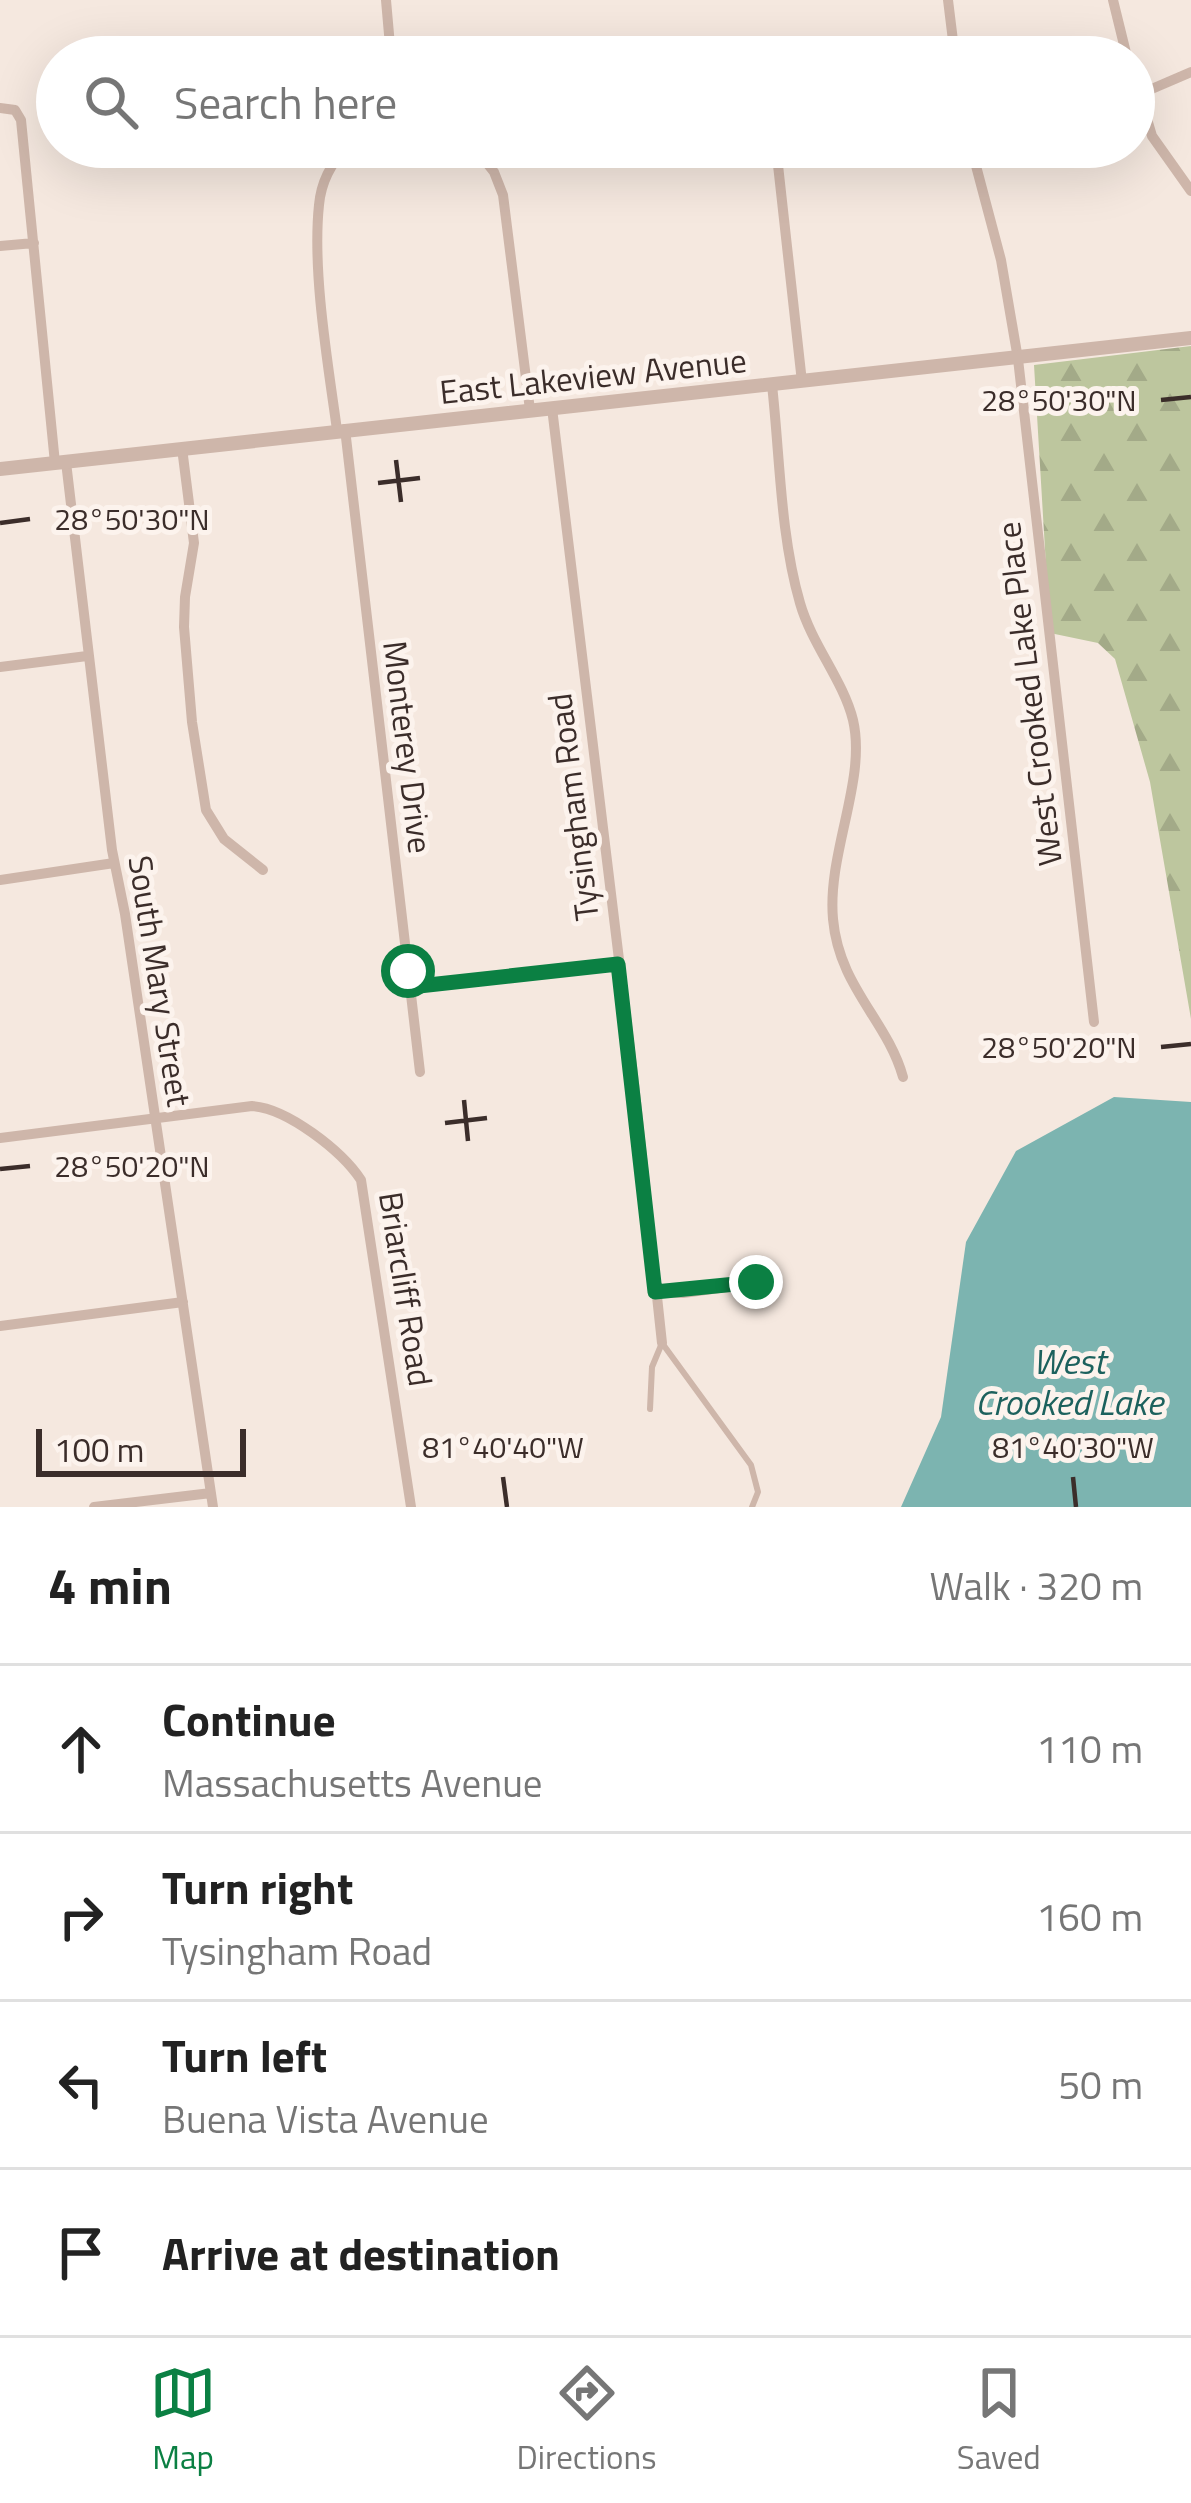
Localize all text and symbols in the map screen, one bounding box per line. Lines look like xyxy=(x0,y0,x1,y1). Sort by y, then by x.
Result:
search box xyxy=(36,36,1155,168)
text: Search here xyxy=(174,68,397,136)
icon: search xyxy=(78,69,144,135)
street label: East Lakeview Avenue xyxy=(437,335,749,417)
text: 28°50'30"N xyxy=(981,377,1137,423)
text: 28°50'30"N xyxy=(54,496,210,542)
street label: West Crooked Lake Place xyxy=(983,519,1075,869)
street label: Monterey Drive xyxy=(370,638,446,856)
street label: Tysingham Road xyxy=(534,690,612,924)
street label: South Mary Street xyxy=(115,852,205,1110)
route start xyxy=(381,944,435,998)
text: 28°50'20"N xyxy=(981,1024,1137,1070)
text: 28°50'20"N xyxy=(54,1143,210,1189)
street label: Briarcliff Road xyxy=(366,1188,446,1390)
route end xyxy=(729,1255,783,1309)
water label: West Crooked Lake xyxy=(975,1333,1165,1429)
scale bar xyxy=(36,1423,246,1476)
text: 81°40'40"W xyxy=(422,1424,584,1470)
text: 81°40'30"W xyxy=(992,1424,1154,1470)
text: 100 m xyxy=(54,1425,144,1475)
text: 4 min xyxy=(48,1546,172,1624)
text: Walk · 320 m xyxy=(929,1556,1143,1615)
text: Continue xyxy=(162,1685,336,1753)
icon: ahead xyxy=(48,1716,114,1782)
text: 110 m xyxy=(1036,1719,1143,1778)
text: Massachusetts Avenue xyxy=(162,1753,543,1812)
text: Turn right xyxy=(162,1853,353,1921)
icon: right xyxy=(48,1884,114,1950)
text: 160 m xyxy=(1036,1887,1143,1946)
text: Tysingham Road xyxy=(162,1921,432,1980)
text: Turn left xyxy=(162,2021,327,2089)
icon: left xyxy=(48,2052,114,2118)
text: 50 m xyxy=(1058,2055,1143,2114)
text: Buena Vista Avenue xyxy=(162,2089,489,2148)
text: Arrive at destination xyxy=(162,2219,560,2287)
icon: arrive xyxy=(48,2220,114,2286)
tab: Map xyxy=(150,2360,216,2482)
tab: Directions xyxy=(517,2360,656,2482)
tab: Saved xyxy=(957,2360,1041,2482)

